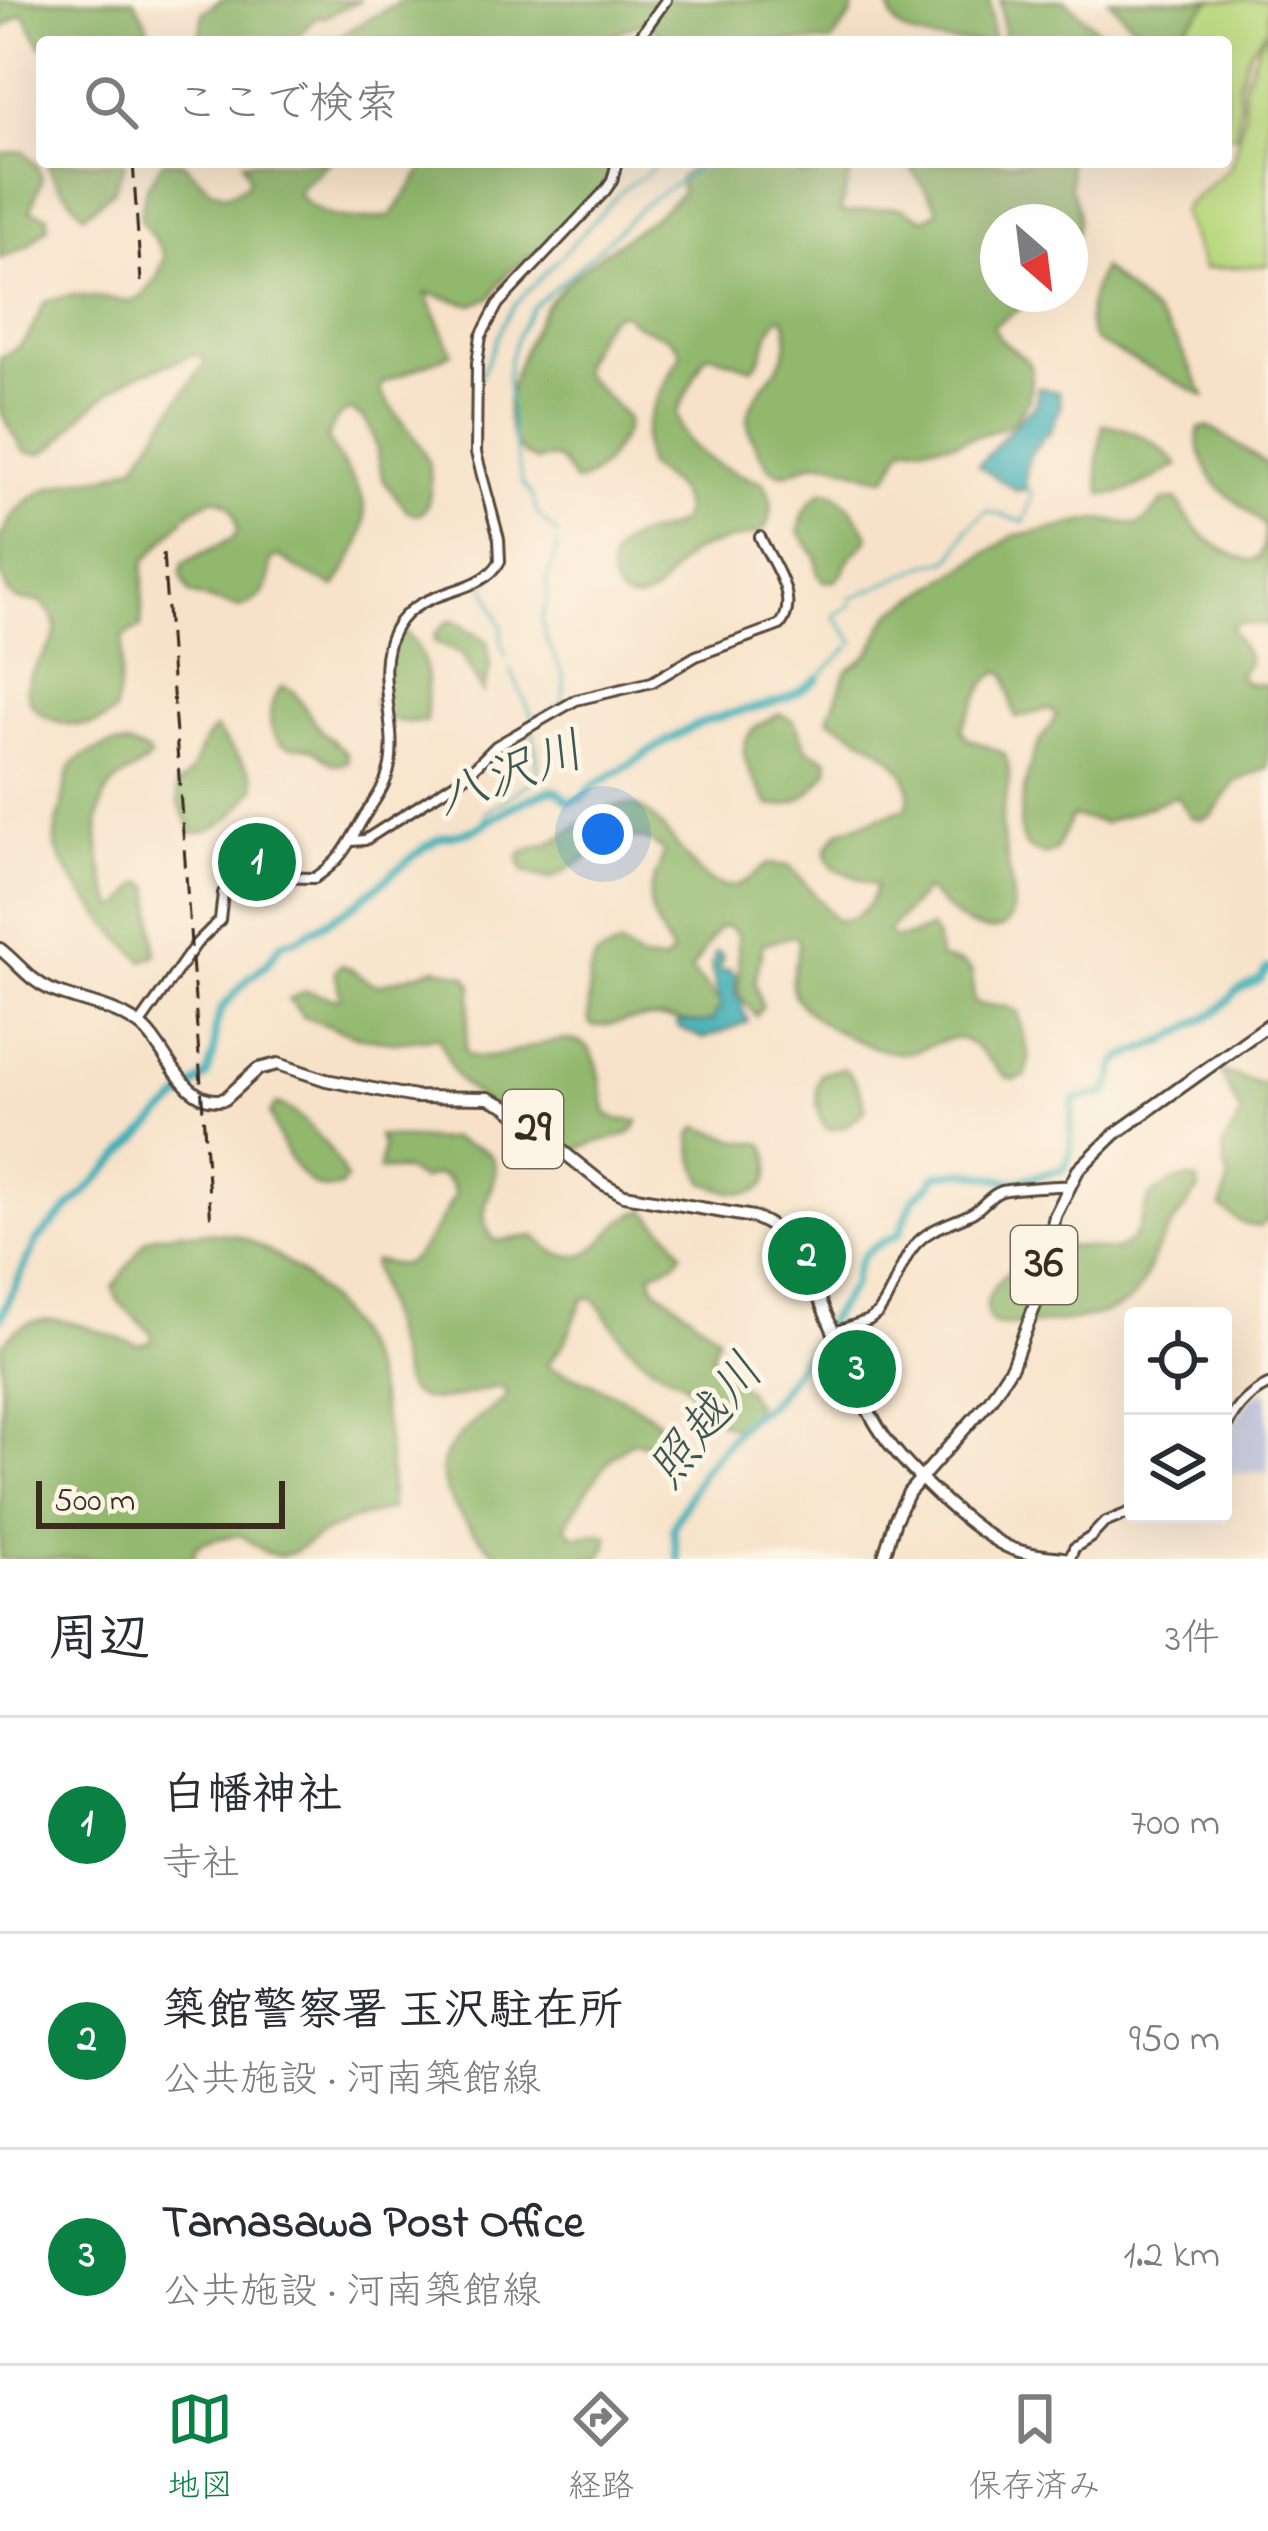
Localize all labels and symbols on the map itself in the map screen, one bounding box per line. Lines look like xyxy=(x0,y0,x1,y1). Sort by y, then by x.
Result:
north arrow xyxy=(980,204,1088,312)
water label: 八沢川 xyxy=(426,716,596,838)
your location xyxy=(573,804,633,864)
pin: 1 xyxy=(218,817,296,907)
road number: 29 xyxy=(503,1090,563,1168)
pin: 2 xyxy=(768,1211,846,1301)
road number: 36 xyxy=(1011,1226,1077,1304)
pin: 3 xyxy=(818,1324,896,1414)
water label: 照越川 xyxy=(631,1340,785,1506)
scale bar xyxy=(36,1475,285,1528)

